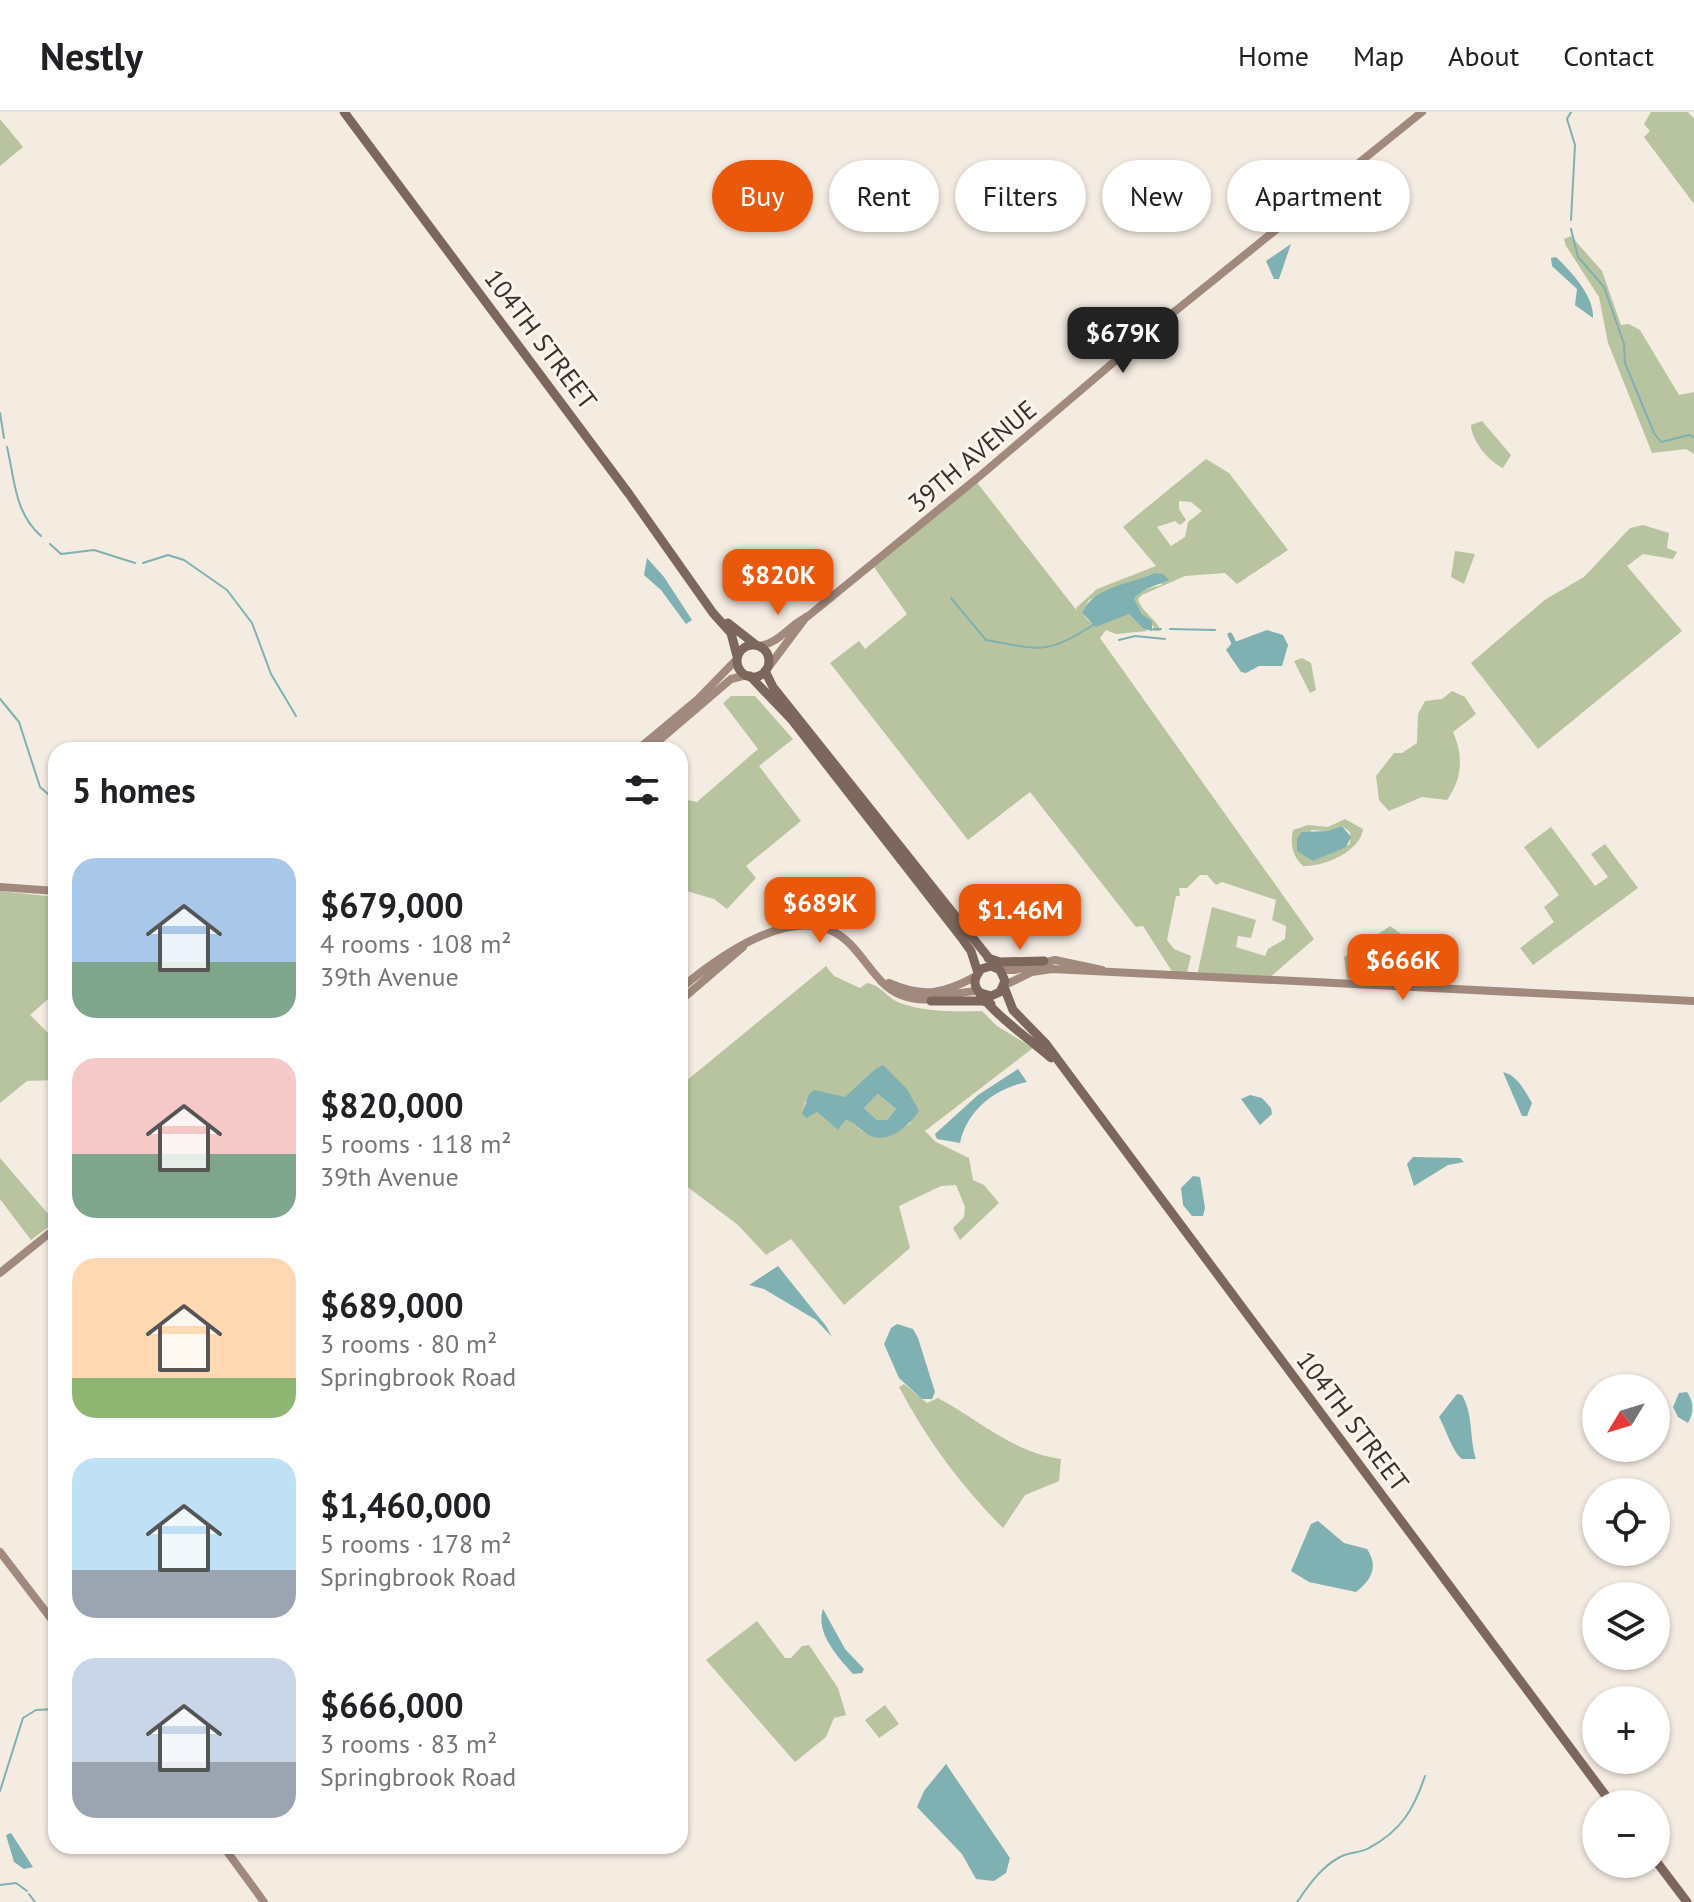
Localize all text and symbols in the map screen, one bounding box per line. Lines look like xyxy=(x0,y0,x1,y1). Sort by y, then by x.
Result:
text: Nestly xyxy=(40,31,143,80)
text: Home xyxy=(1238,37,1309,74)
text: Map xyxy=(1353,37,1404,74)
text: About xyxy=(1448,37,1519,74)
text: Contact xyxy=(1563,37,1654,74)
chip: Buy xyxy=(712,160,813,232)
chip: Rent xyxy=(829,160,939,232)
chip: Filters xyxy=(955,160,1086,232)
chip: New xyxy=(1102,160,1211,232)
chip: Apartment xyxy=(1227,160,1410,232)
street label: 104TH STREET xyxy=(477,262,605,416)
pin: $679K xyxy=(1067,307,1179,375)
text: $679K xyxy=(1085,316,1161,349)
street label: 39TH AVENUE xyxy=(901,393,1043,519)
pin: $820K xyxy=(722,549,834,617)
text: $820K xyxy=(740,558,816,591)
text: 5 homes xyxy=(72,768,196,812)
icon: filters xyxy=(620,768,664,812)
pin: $689K xyxy=(764,877,876,945)
text: $679,000 xyxy=(320,883,464,927)
pin: $1.46M xyxy=(955,884,1085,952)
text: $689K xyxy=(782,886,858,919)
icon: home xyxy=(136,890,232,986)
text: $1.46M xyxy=(977,893,1063,926)
text: 4 rooms · 108 m² xyxy=(320,927,512,960)
pin: $666K xyxy=(1347,934,1459,1002)
text: $666K xyxy=(1365,943,1441,976)
text: 39th Avenue xyxy=(320,960,459,993)
text: $820,000 xyxy=(320,1083,464,1127)
icon: home xyxy=(136,1090,232,1186)
text: 5 rooms · 118 m² xyxy=(320,1127,512,1160)
text: 39th Avenue xyxy=(320,1160,459,1193)
text: $689,000 xyxy=(320,1283,464,1327)
icon: home xyxy=(136,1290,232,1386)
text: 3 rooms · 80 m² xyxy=(320,1327,497,1360)
street label: 104TH STREET xyxy=(1289,1344,1417,1498)
text: Springbrook Road xyxy=(320,1360,516,1393)
north arrow xyxy=(1582,1374,1670,1462)
map controls xyxy=(1582,1374,1670,1878)
button: locate xyxy=(1582,1478,1670,1566)
text: $1,460,000 xyxy=(320,1483,491,1527)
icon: home xyxy=(136,1490,232,1586)
text: 5 rooms · 178 m² xyxy=(320,1527,512,1560)
text: Springbrook Road xyxy=(320,1560,516,1593)
button: layers xyxy=(1582,1582,1670,1670)
text: $666,000 xyxy=(320,1683,464,1727)
button: + xyxy=(1582,1686,1670,1774)
icon: home xyxy=(136,1690,232,1786)
text: 3 rooms · 83 m² xyxy=(320,1727,497,1760)
text: Springbrook Road xyxy=(320,1760,516,1793)
button: − xyxy=(1582,1790,1670,1878)

